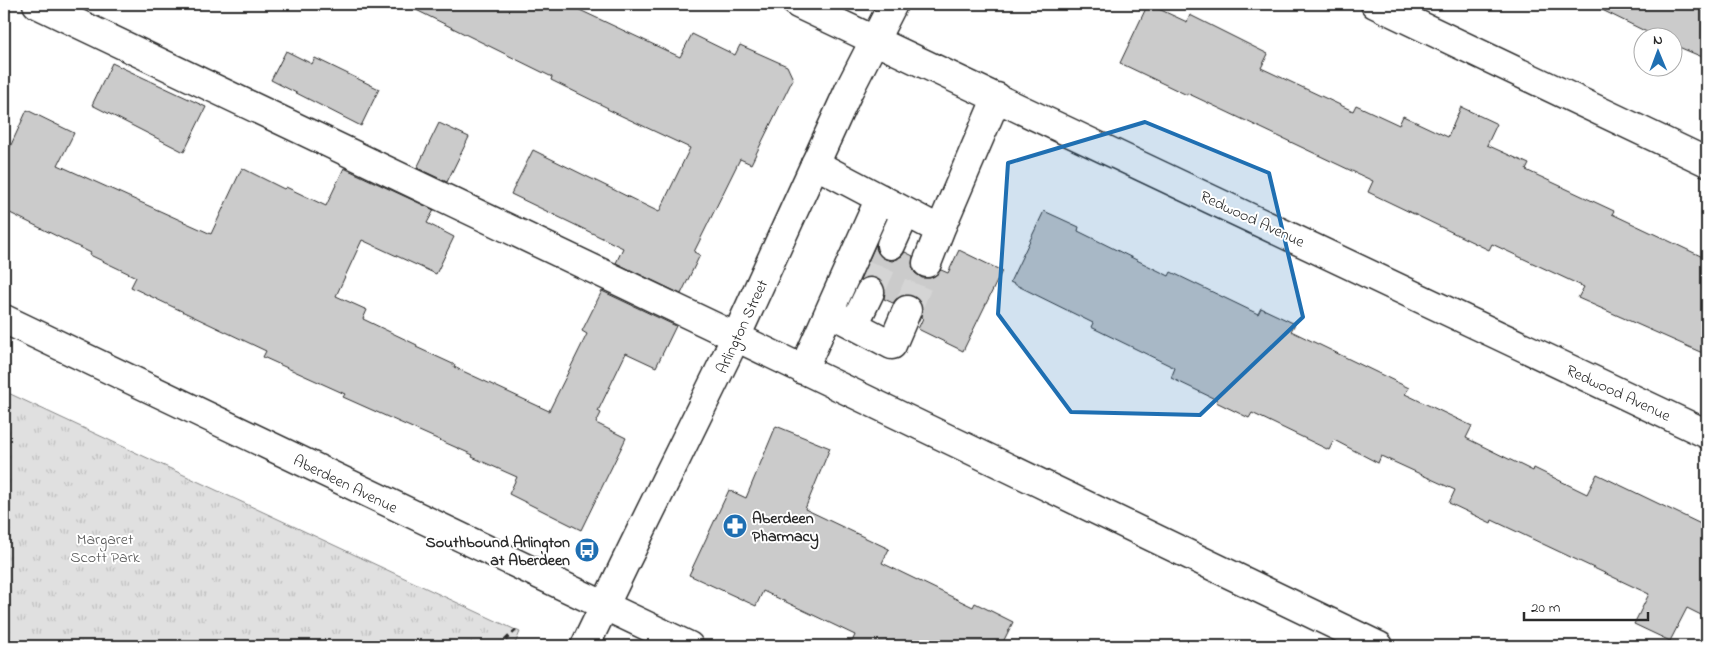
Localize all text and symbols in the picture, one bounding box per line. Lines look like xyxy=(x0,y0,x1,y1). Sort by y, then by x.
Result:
north arrow xyxy=(1634,28,1684,78)
text: N xyxy=(1653,30,1663,51)
street label: Redwood Avenue xyxy=(1196,185,1309,255)
street label: Arlington Street xyxy=(711,275,775,378)
street label: Redwood Avenue xyxy=(1562,359,1675,429)
street label: Aberdeen Avenue xyxy=(289,449,402,521)
place label: Aberdeen Pharmacy xyxy=(752,507,819,550)
pharmacy icon: Aberdeen Pharmacy xyxy=(722,513,748,539)
park label: Margaret Scott Park xyxy=(70,528,141,570)
place label: Southbound Arlington at Aberdeen xyxy=(426,531,570,573)
bus stop icon: Southbound Arlington at Aberdeen xyxy=(574,537,600,563)
scale bar xyxy=(1524,590,1647,622)
text: 20 m xyxy=(1531,597,1561,619)

